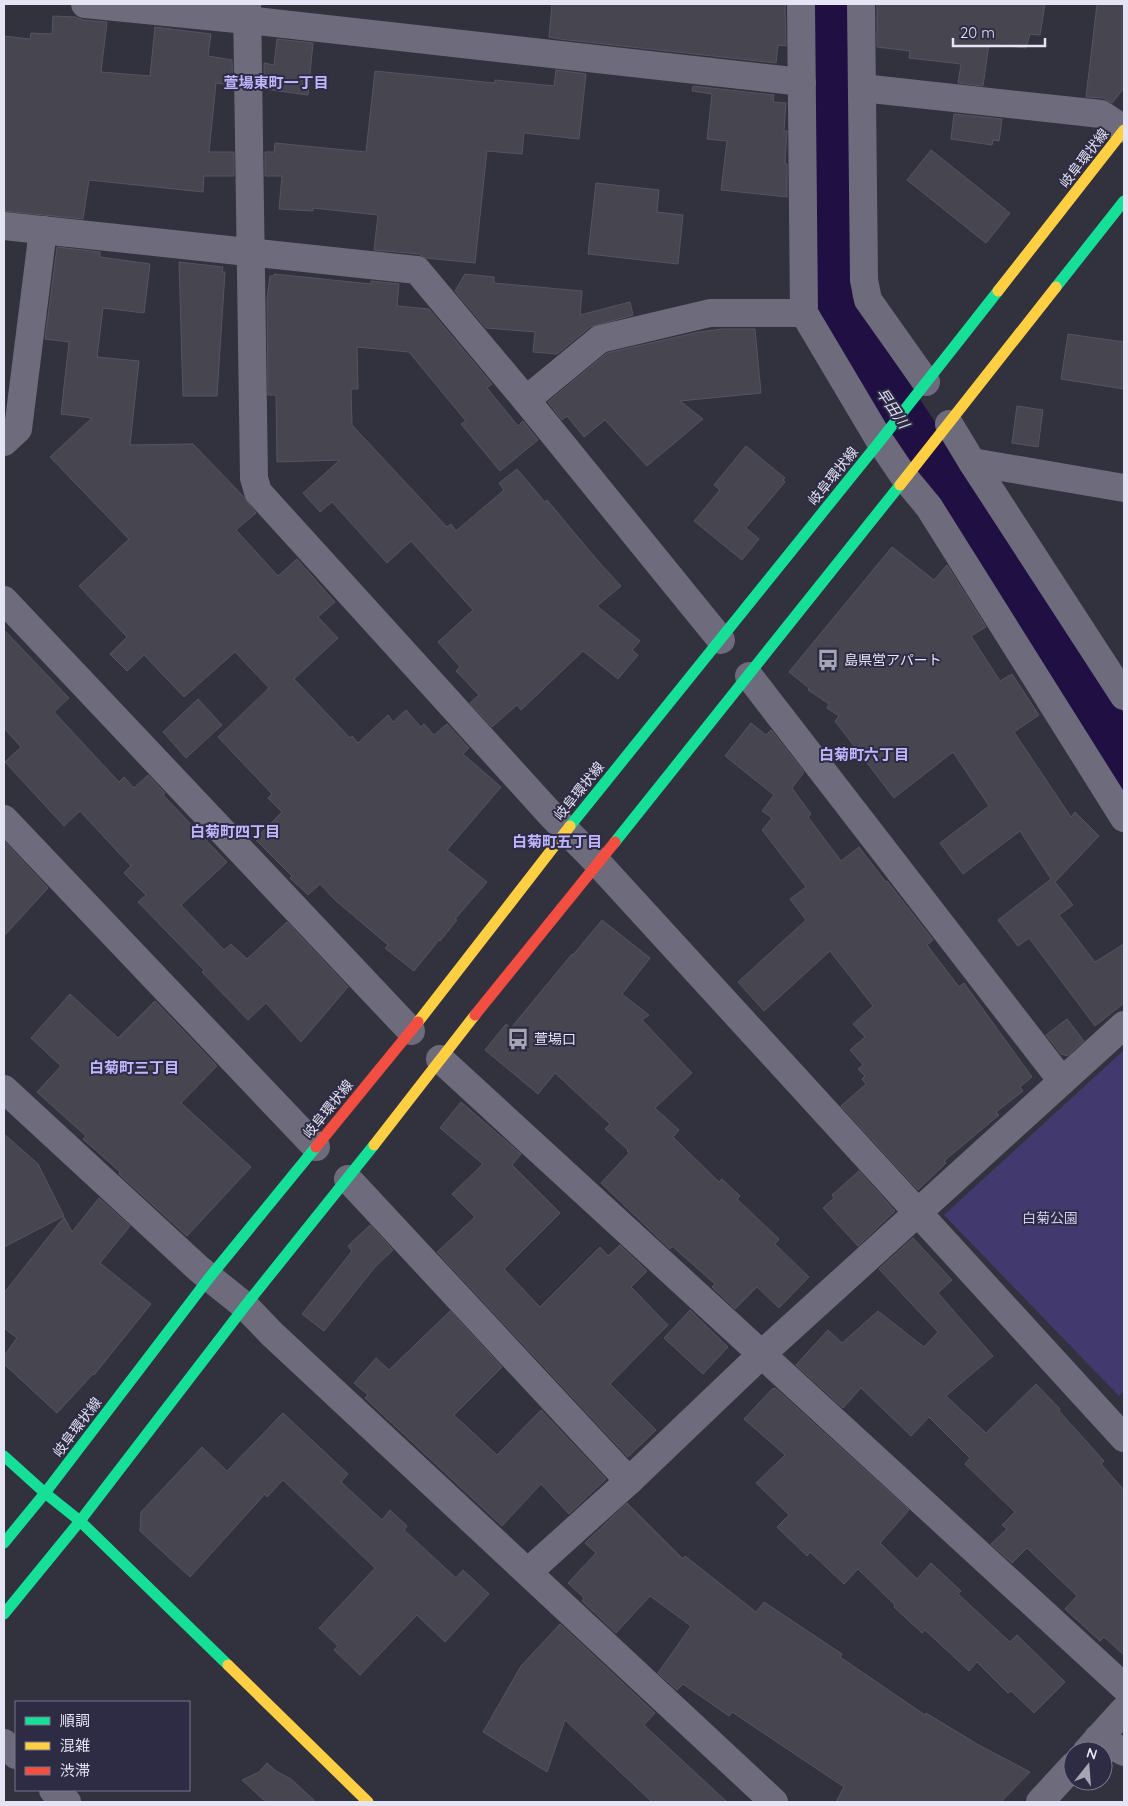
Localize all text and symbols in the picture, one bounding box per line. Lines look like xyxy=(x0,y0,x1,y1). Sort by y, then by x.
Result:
scale bar xyxy=(953,15,1046,47)
text: 20 m xyxy=(960,23,995,42)
district label: 萱場東町一丁目 xyxy=(223,73,329,92)
street label: 岐阜環状線 xyxy=(1055,125,1113,191)
water label: 早田川 xyxy=(873,384,915,434)
street label: 岐阜環状線 xyxy=(804,443,862,509)
bus stop icon: 島県営アパート xyxy=(815,647,841,673)
place label: 島県営アパート xyxy=(844,651,942,669)
district label: 白菊町六丁目 xyxy=(819,745,909,764)
street label: 岐阜環状線 xyxy=(550,758,608,824)
district label: 白菊町四丁目 xyxy=(190,822,280,841)
district label: 白菊町五丁目 xyxy=(512,832,602,851)
bus stop icon: 萱場口 xyxy=(505,1026,531,1052)
place label: 萱場口 xyxy=(534,1030,576,1048)
district label: 白菊町三丁目 xyxy=(89,1058,179,1077)
street label: 岐阜環状線 xyxy=(299,1076,357,1142)
park label: 白菊公園 xyxy=(1022,1209,1078,1227)
street label: 岐阜環状線 xyxy=(49,1394,105,1460)
legend xyxy=(15,1701,190,1791)
text: 順調 xyxy=(60,1711,90,1730)
text: 混雑 xyxy=(60,1736,90,1755)
north arrow xyxy=(1063,1741,1113,1791)
text: N xyxy=(1084,1743,1099,1764)
text: 渋滞 xyxy=(60,1761,90,1780)

